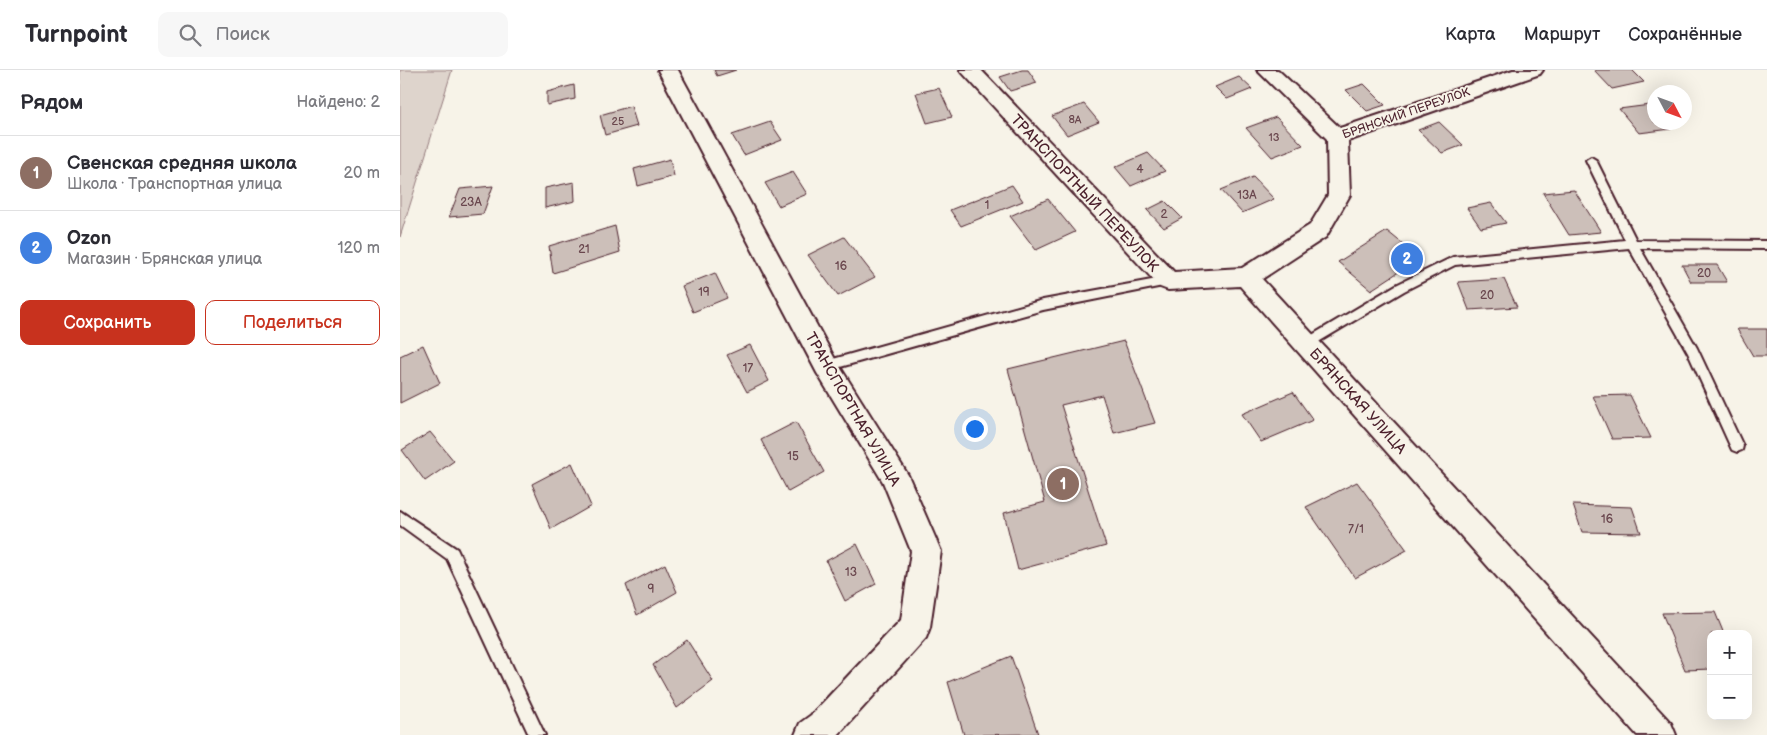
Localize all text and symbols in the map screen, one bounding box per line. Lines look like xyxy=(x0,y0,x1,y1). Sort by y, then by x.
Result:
search box xyxy=(158,12,508,57)
text: Turnpoint xyxy=(25,20,128,49)
icon: search xyxy=(176,21,204,49)
text: Поиск xyxy=(216,23,270,46)
text: Карта xyxy=(1445,24,1496,45)
text: Маршрут xyxy=(1524,24,1600,45)
text: Сохранённые xyxy=(1628,24,1742,45)
street label: БРЯНСКИЙ ПЕРЕУЛОК xyxy=(1340,84,1472,142)
north arrow xyxy=(1647,85,1692,130)
text: Рядом xyxy=(20,90,83,115)
text: Найдено: 2 xyxy=(296,93,380,112)
street label: ТРАНСПОРТНЫЙ ПЕРЕУЛОК xyxy=(1007,111,1163,276)
house number: 8А xyxy=(1068,113,1082,126)
house number: 25 xyxy=(612,115,624,128)
house number: 13 xyxy=(1268,131,1280,144)
text: Свенская средняя школа xyxy=(67,152,297,175)
house number: 4 xyxy=(1136,162,1144,177)
text: 1 xyxy=(33,164,39,183)
text: 20 m xyxy=(344,164,380,183)
text: Школа · Транспортная улица xyxy=(67,175,282,194)
house number: 13А xyxy=(1237,188,1257,203)
house number: 23А xyxy=(460,195,482,210)
house number: 1 xyxy=(985,198,989,213)
house number: 2 xyxy=(1160,207,1168,222)
text: Ozon xyxy=(67,227,111,250)
text: 2 xyxy=(31,239,41,258)
text: 120 m xyxy=(337,239,380,258)
pin: 2 xyxy=(1391,240,1423,278)
house number: 21 xyxy=(578,242,590,257)
text: Магазин · Брянская улица xyxy=(67,250,262,269)
house number: 16 xyxy=(835,259,847,274)
house number: 20 xyxy=(1697,266,1711,281)
house number: 19 xyxy=(698,285,710,300)
house number: 20 xyxy=(1480,288,1494,303)
button: Сохранить xyxy=(20,300,195,345)
button: Поделиться xyxy=(205,300,380,345)
street label: ТРАНСПОРТНАЯ УЛИЦА xyxy=(801,329,905,490)
street label: БРЯНСКАЯ УЛИЦА xyxy=(1305,344,1411,459)
house number: 17 xyxy=(743,361,753,376)
your location xyxy=(962,416,988,442)
house number: 15 xyxy=(787,449,799,464)
pin: 1 xyxy=(1047,465,1079,503)
house number: 16 xyxy=(1601,512,1613,527)
house number: 7/1 xyxy=(1348,522,1364,537)
house number: 13 xyxy=(845,565,857,580)
house number: 9 xyxy=(648,582,655,597)
map controls xyxy=(1707,630,1752,720)
button: + xyxy=(1707,630,1752,675)
button: − xyxy=(1707,675,1752,720)

